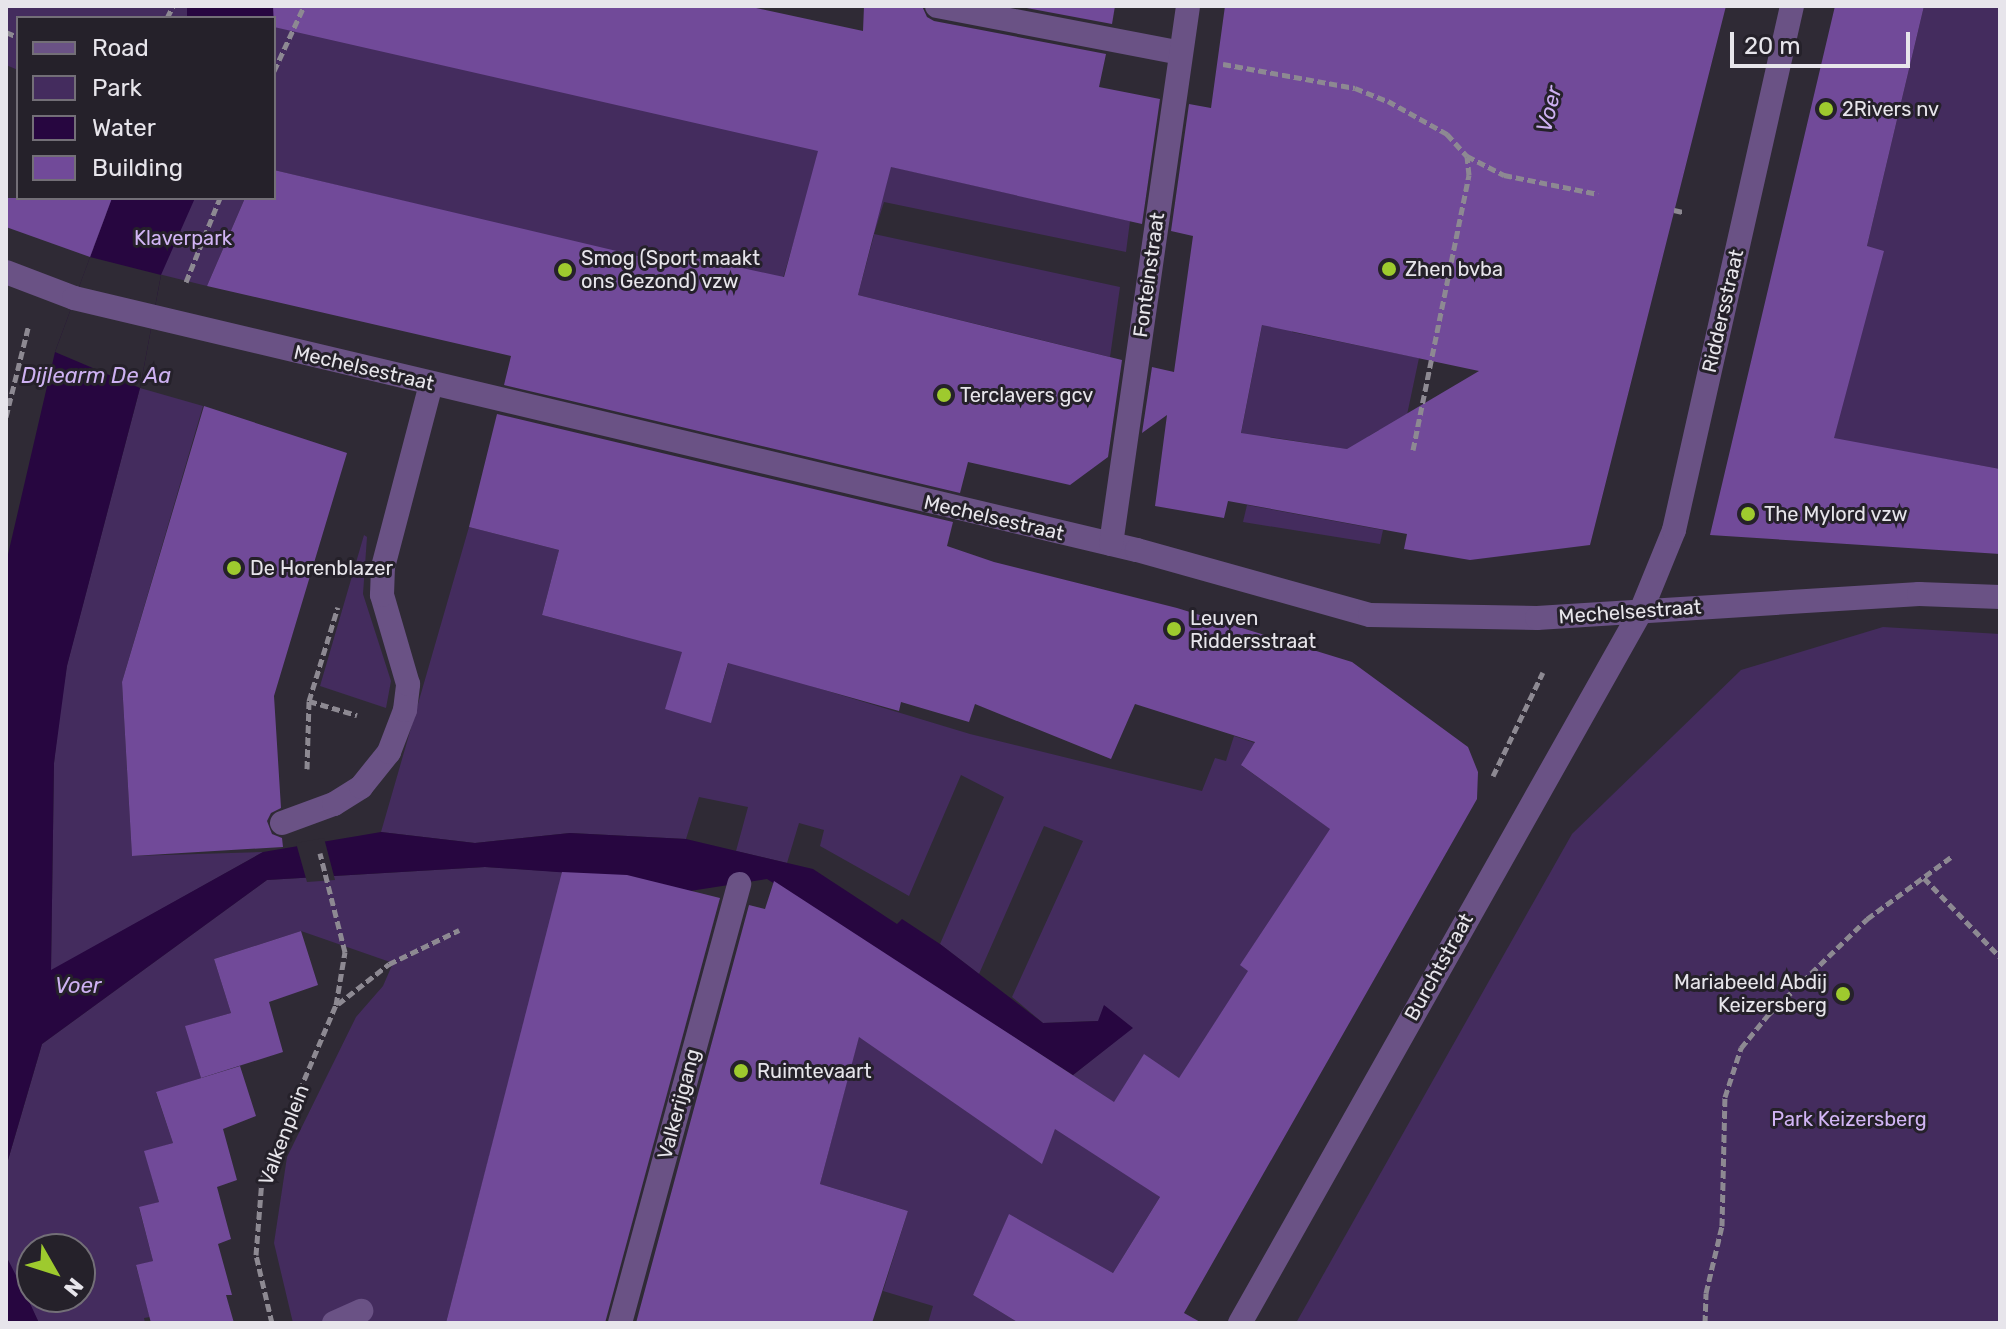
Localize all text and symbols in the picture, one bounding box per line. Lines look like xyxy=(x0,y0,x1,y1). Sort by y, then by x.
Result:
legend xyxy=(16,16,276,200)
scale bar xyxy=(1734,16,1914,66)
text: 20 m xyxy=(1744,32,1801,60)
text: Road xyxy=(92,34,149,62)
text: Park xyxy=(92,74,142,102)
water label: Voer xyxy=(1531,83,1567,135)
place label: 2Rivers nv xyxy=(1842,97,1939,121)
marker: 2Rivers nv xyxy=(1817,100,1835,118)
text: Water xyxy=(92,114,156,142)
text: Building xyxy=(92,154,183,182)
street label: Fonteinstraat xyxy=(1128,211,1170,339)
park label: Klaverpark xyxy=(134,226,232,250)
place label: Smog (Sport maakt ons Gezond) vzw xyxy=(581,246,760,293)
street label: Riddersstraat xyxy=(1697,247,1749,375)
place label: Zhen bvba xyxy=(1405,257,1503,281)
marker: Zhen bvba xyxy=(1380,260,1398,278)
marker: Smog (Sport maakt ons Gezond) vzw xyxy=(556,261,574,279)
street label: Mechelsestraat xyxy=(292,340,436,396)
water label: Dijlearm De Aa xyxy=(21,363,171,389)
place label: Terclavers gcv xyxy=(960,383,1093,407)
marker: Terclavers gcv xyxy=(935,386,953,404)
street label: Mechelsestraat xyxy=(922,490,1066,546)
place label: The Mylord vzw xyxy=(1764,502,1908,526)
marker: The Mylord vzw xyxy=(1739,505,1757,523)
place label: De Horenblazer xyxy=(250,556,393,580)
marker: De Horenblazer xyxy=(225,559,243,577)
street label: Mechelsestraat xyxy=(1558,595,1702,629)
place label: Leuven Riddersstraat xyxy=(1190,606,1316,653)
marker: Leuven Riddersstraat xyxy=(1165,620,1183,638)
street label: Burchtstraat xyxy=(1400,909,1478,1025)
place label: Mariabeeld Abdij Keizersberg xyxy=(1674,970,1827,1017)
water label: Voer xyxy=(55,973,101,999)
marker: Mariabeeld Abdij Keizersberg xyxy=(1834,985,1852,1003)
street label: Valkerijgang xyxy=(653,1046,705,1162)
place label: Ruimtevaart xyxy=(757,1059,871,1083)
marker: Ruimtevaart xyxy=(732,1062,750,1080)
street label: Valkenplein xyxy=(254,1081,314,1189)
park label: Park Keizersberg xyxy=(1771,1107,1927,1131)
north arrow xyxy=(16,1233,96,1313)
text: N xyxy=(58,1273,89,1302)

